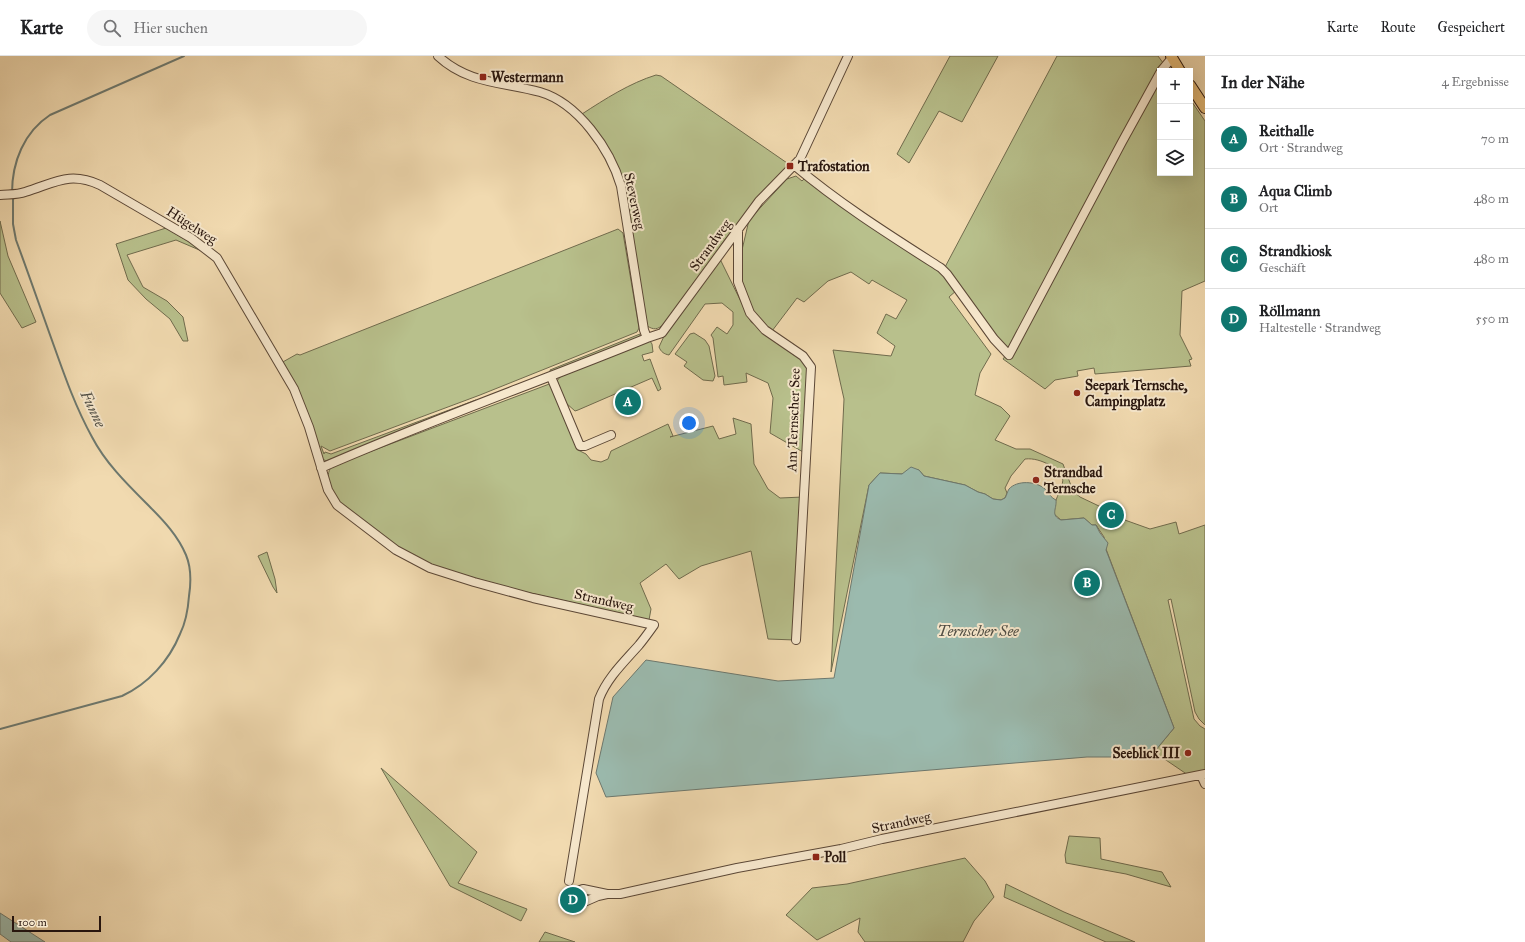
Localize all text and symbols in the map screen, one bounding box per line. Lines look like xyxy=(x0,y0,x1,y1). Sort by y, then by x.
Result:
search box xyxy=(87,10,367,46)
text: Karte xyxy=(20,16,63,39)
icon: search xyxy=(101,17,123,39)
text: Hier suchen xyxy=(133,19,208,37)
text: Karte xyxy=(1326,19,1358,36)
text: Route xyxy=(1380,19,1416,36)
text: Gespeichert xyxy=(1438,19,1505,36)
map controls xyxy=(1157,68,1193,176)
button: + xyxy=(1157,68,1193,104)
place label: Westermann xyxy=(491,69,564,86)
marker: Westermann xyxy=(478,72,488,82)
text: In der Nähe xyxy=(1221,72,1305,93)
text: 4 Ergebnisse xyxy=(1442,74,1509,90)
button: − xyxy=(1157,104,1193,140)
text: Reithalle xyxy=(1259,122,1314,140)
text: A xyxy=(1230,131,1238,147)
text: 70 m xyxy=(1481,131,1509,147)
button: layers xyxy=(1157,140,1193,176)
text: Ort · Strandweg xyxy=(1259,140,1343,156)
place label: Trafostation xyxy=(797,158,870,175)
marker: Trafostation xyxy=(785,161,795,171)
street label: Steverweg xyxy=(620,171,649,232)
text: Aqua Climb xyxy=(1259,182,1332,200)
text: B xyxy=(1230,191,1238,207)
text: 480 m xyxy=(1474,191,1509,207)
text: Ort xyxy=(1259,200,1278,216)
street label: Hügelweg xyxy=(163,203,221,248)
street label: Strandweg xyxy=(686,216,735,275)
text: Strandkiosk xyxy=(1259,242,1332,260)
text: C xyxy=(1230,251,1238,267)
text: 480 m xyxy=(1474,251,1509,267)
text: Geschäft xyxy=(1259,260,1306,276)
text: Röllmann xyxy=(1259,302,1320,320)
text: D xyxy=(1229,311,1239,327)
text: 550 m xyxy=(1476,311,1509,327)
text: Haltestelle · Strandweg xyxy=(1259,320,1381,336)
street label: Am Ternscher See xyxy=(783,368,804,473)
place label: Seepark Ternsche, Campingplatz xyxy=(1085,377,1188,411)
water label: Funne xyxy=(76,387,109,431)
pin: A xyxy=(615,387,641,417)
marker: Seepark Ternsche, Campingplatz xyxy=(1072,388,1082,398)
your location xyxy=(679,413,699,433)
place label: Strandbad Ternsche xyxy=(1043,464,1103,497)
marker: Strandbad Ternsche xyxy=(1031,475,1041,485)
pin: C xyxy=(1098,500,1124,530)
pin: B xyxy=(1074,568,1100,598)
street label: Strandweg xyxy=(573,585,636,616)
water label: Ternscher See xyxy=(937,622,1019,640)
place label: Seeblick III xyxy=(1113,745,1180,762)
marker: Seeblick III xyxy=(1183,748,1193,758)
street label: Strandweg xyxy=(870,808,933,837)
place label: Poll xyxy=(824,849,848,866)
marker: Poll xyxy=(811,852,821,862)
pin: D xyxy=(560,885,586,915)
scale bar xyxy=(12,914,101,933)
text: 100 m xyxy=(18,916,47,929)

